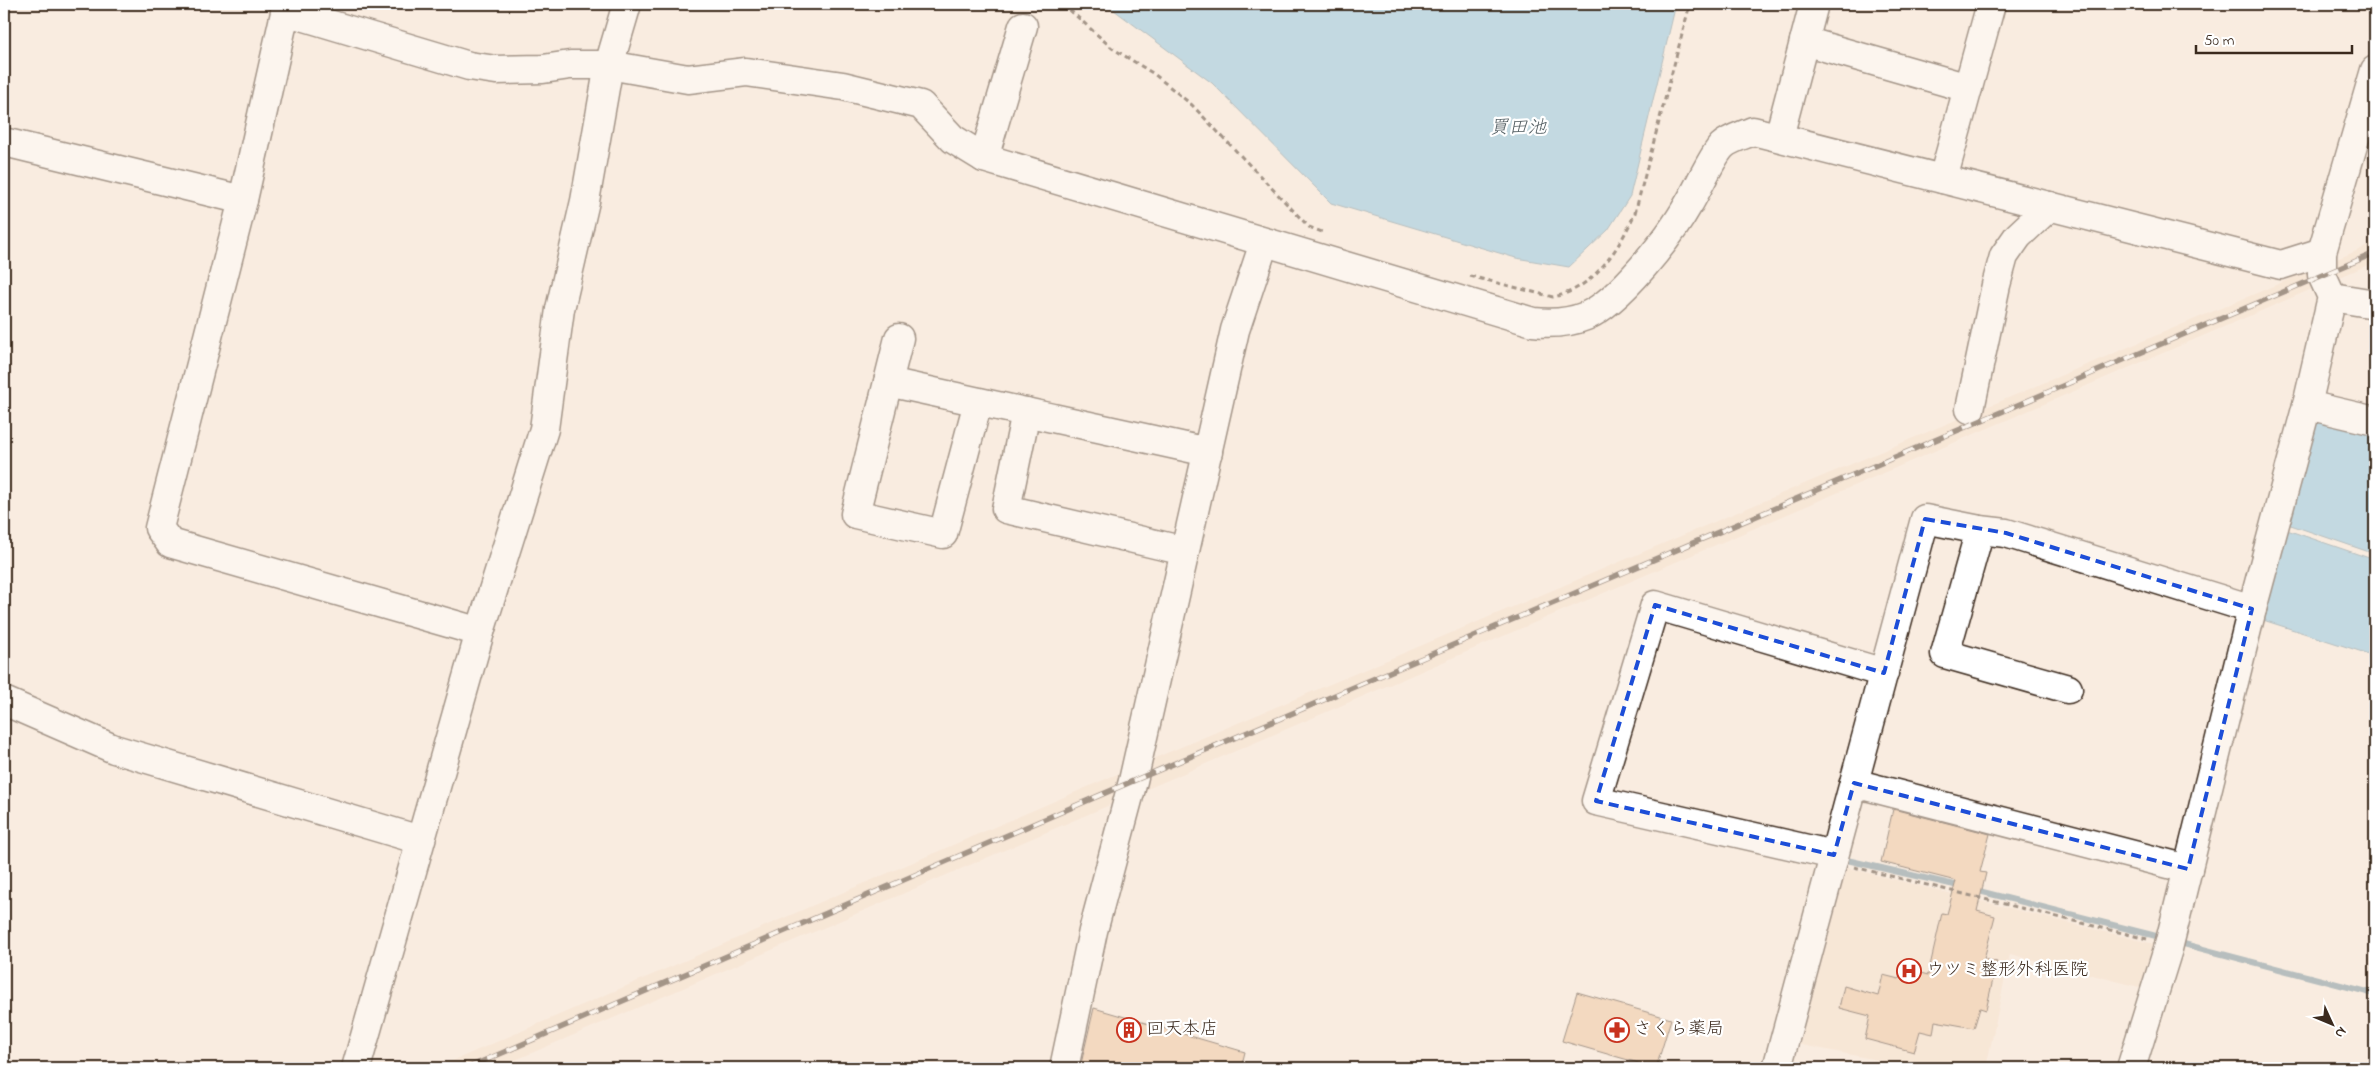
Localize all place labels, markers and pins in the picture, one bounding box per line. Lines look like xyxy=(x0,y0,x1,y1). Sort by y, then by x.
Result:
hospital icon: ウツミ整形外科医院 xyxy=(1896,958,1922,984)
place label: ウツミ整形外科医院 xyxy=(1926,958,2088,984)
building icon: 回天本店 xyxy=(1116,1017,1142,1043)
place label: 回天本店 xyxy=(1146,1017,1218,1043)
pharmacy icon: さくら薬局 xyxy=(1604,1017,1630,1043)
place label: さくら薬局 xyxy=(1634,1017,1724,1043)

